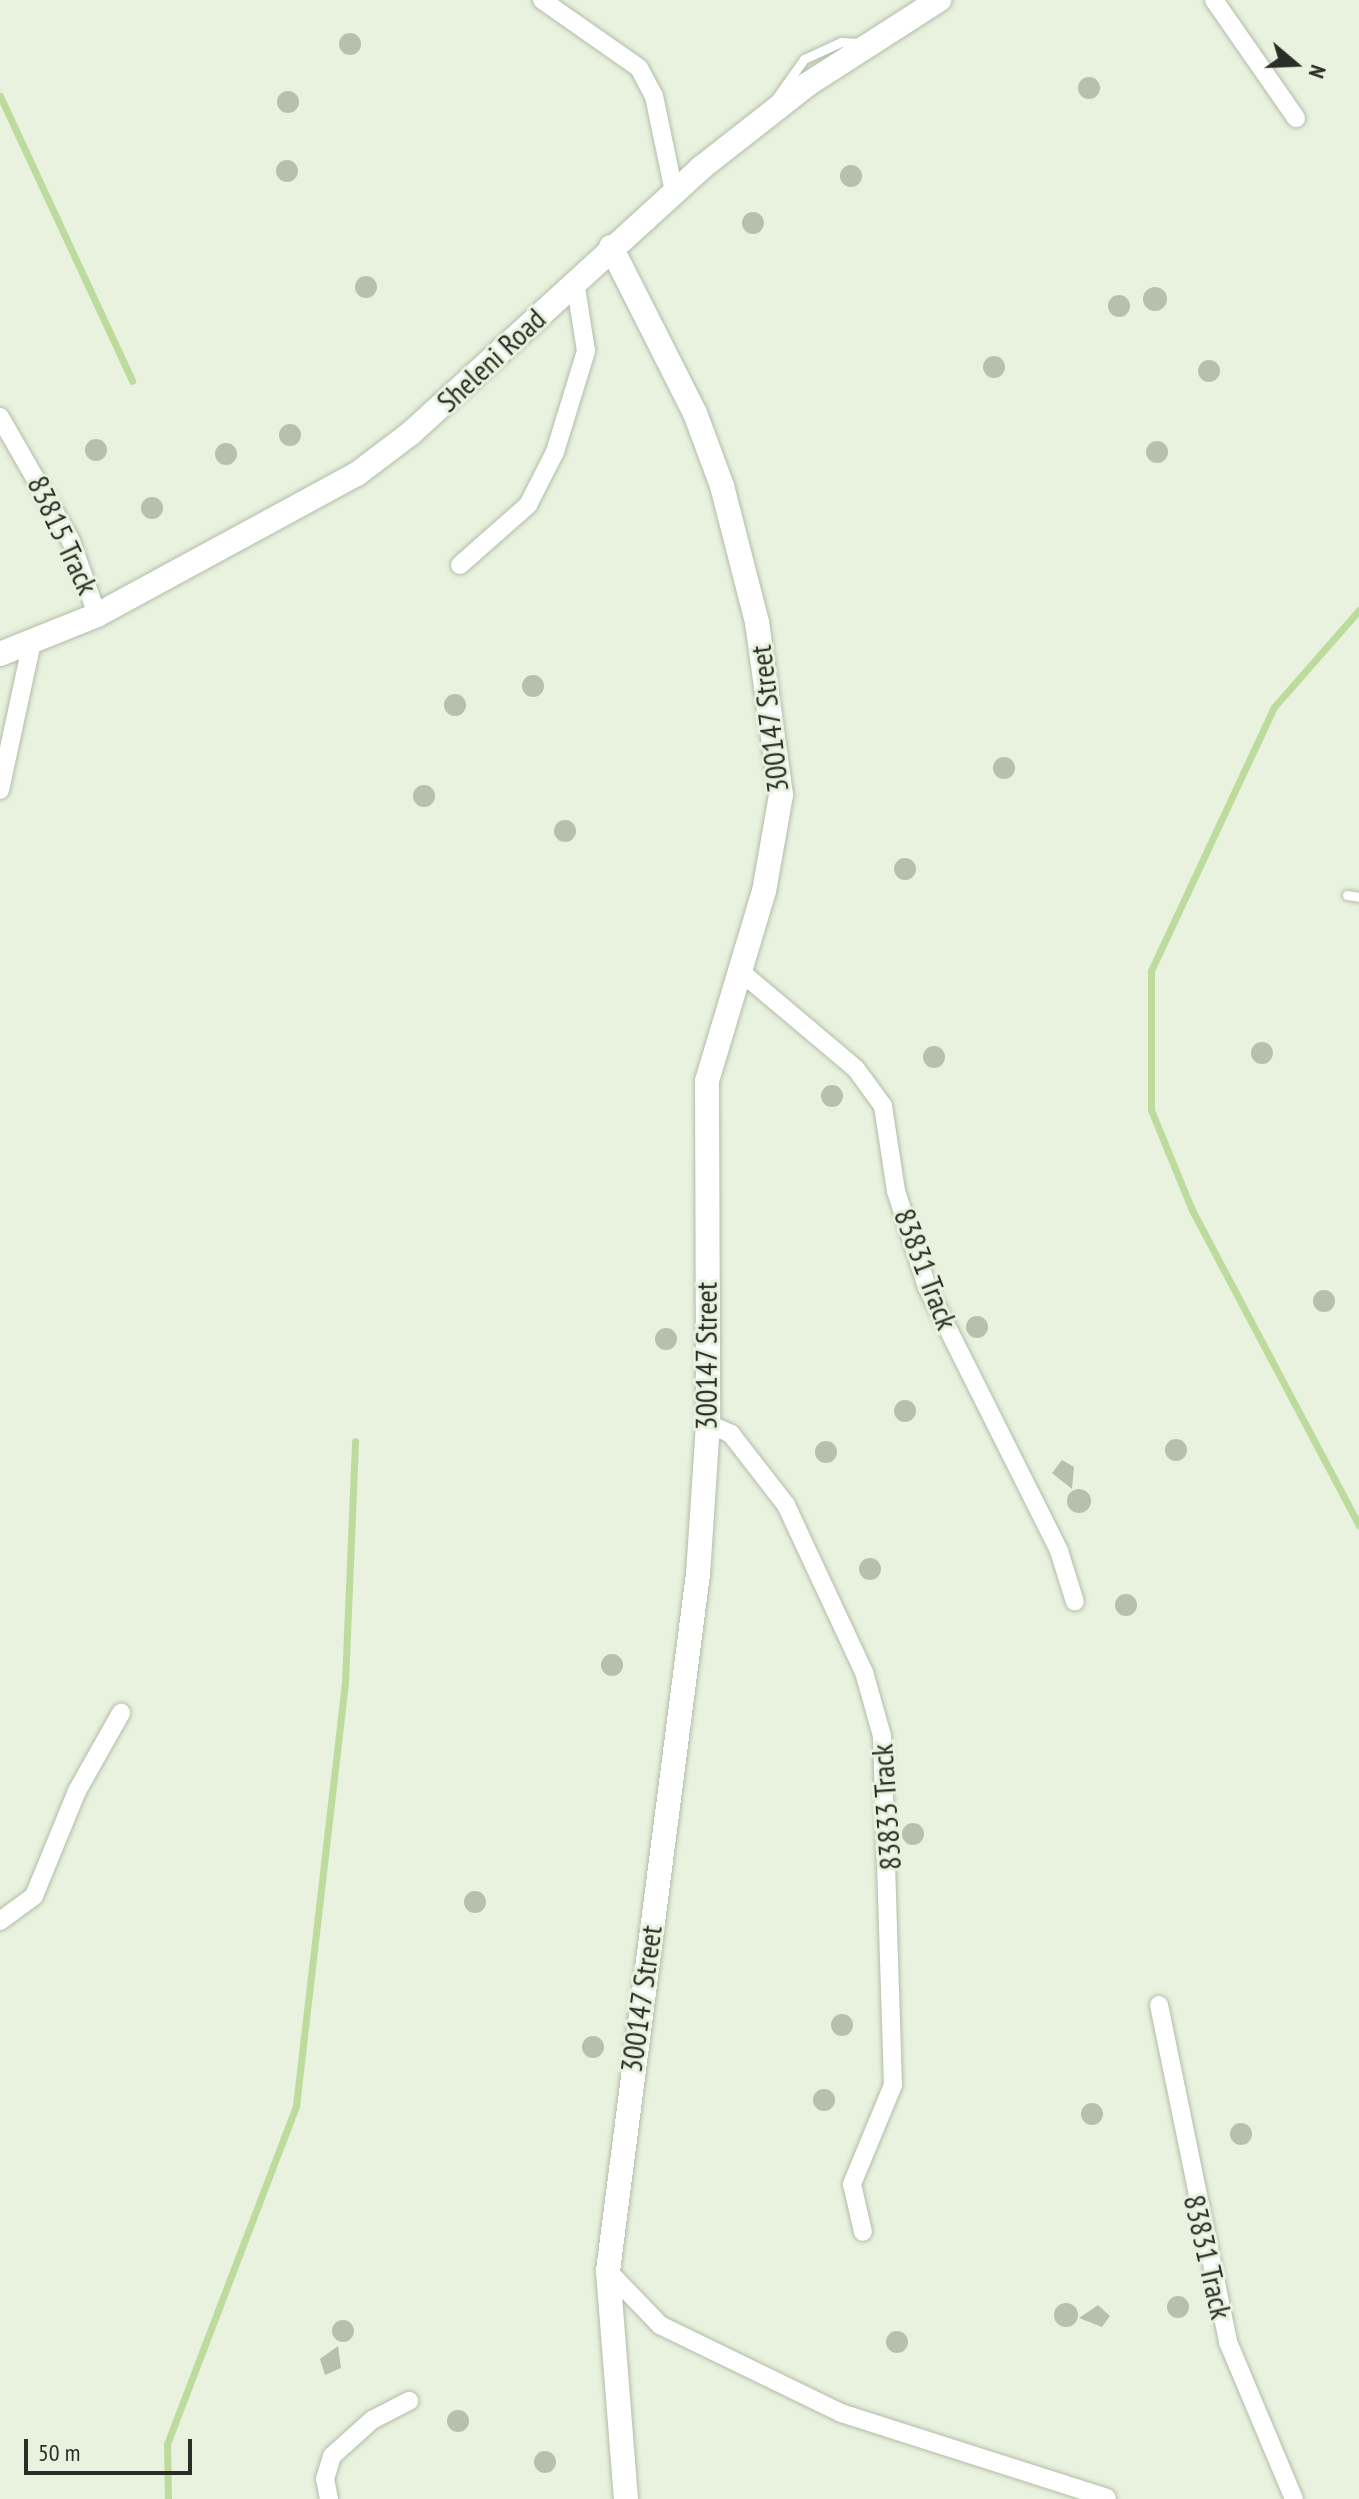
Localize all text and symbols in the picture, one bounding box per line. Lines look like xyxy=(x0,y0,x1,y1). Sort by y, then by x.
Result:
north arrow xyxy=(1255,24,1335,104)
text: N xyxy=(1303,62,1333,82)
street label: Sheleni Road xyxy=(429,301,553,419)
street label: 83815 Track xyxy=(20,470,106,600)
street label: 300147 Street xyxy=(742,643,796,795)
street label: 83831 Track xyxy=(886,1203,966,1335)
street label: 300147 Street xyxy=(688,1281,724,1431)
street label: 83833 Track xyxy=(864,1742,908,1872)
street label: 300147 Street xyxy=(613,1922,669,2076)
street label: 83831 Track xyxy=(1176,2191,1240,2323)
scale bar xyxy=(28,2423,196,2473)
text: 50 m xyxy=(38,2437,80,2468)

